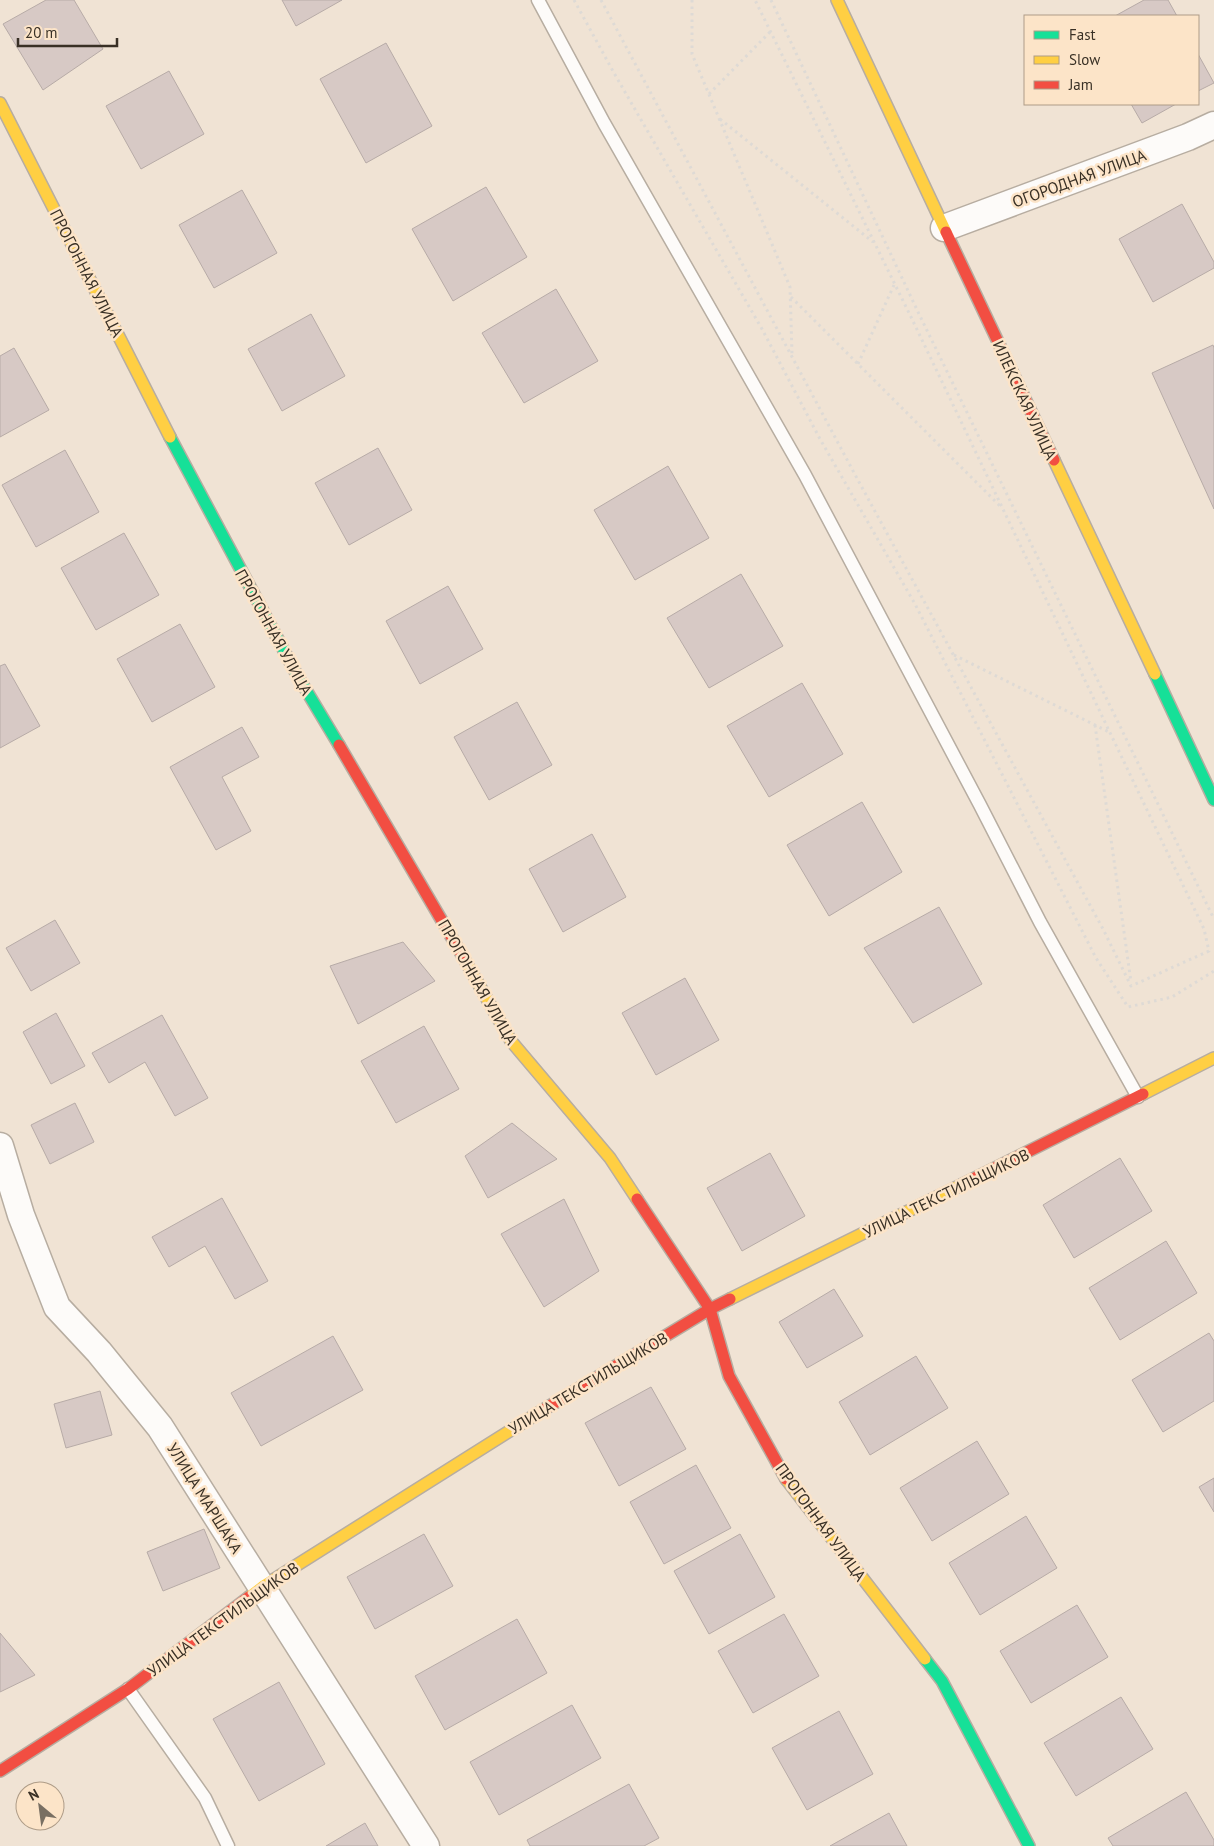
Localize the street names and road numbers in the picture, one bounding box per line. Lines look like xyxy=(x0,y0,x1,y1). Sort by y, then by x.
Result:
street label: ОГОРОДНАЯ УЛИЦА xyxy=(1009,144,1149,212)
street label: ПРОГОННАЯ УЛИЦА xyxy=(46,206,128,341)
street label: ИЛЕКСКАЯ УЛИЦА xyxy=(989,337,1062,464)
street label: ПРОГОННАЯ УЛИЦА xyxy=(231,565,317,699)
street label: ПРОГОННАЯ УЛИЦА xyxy=(434,916,522,1049)
street label: УЛИЦА ТЕКСТИЛЬЩИКОВ xyxy=(860,1144,1032,1242)
street label: УЛИЦА ТЕКСТИЛЬЩИКОВ xyxy=(505,1327,671,1439)
street label: УЛИЦА МАРШАКА xyxy=(163,1439,247,1558)
street label: ПРОГОННАЯ УЛИЦА xyxy=(771,1459,871,1586)
street label: УЛИЦА ТЕКСТИЛЬЩИКОВ xyxy=(143,1557,303,1681)

